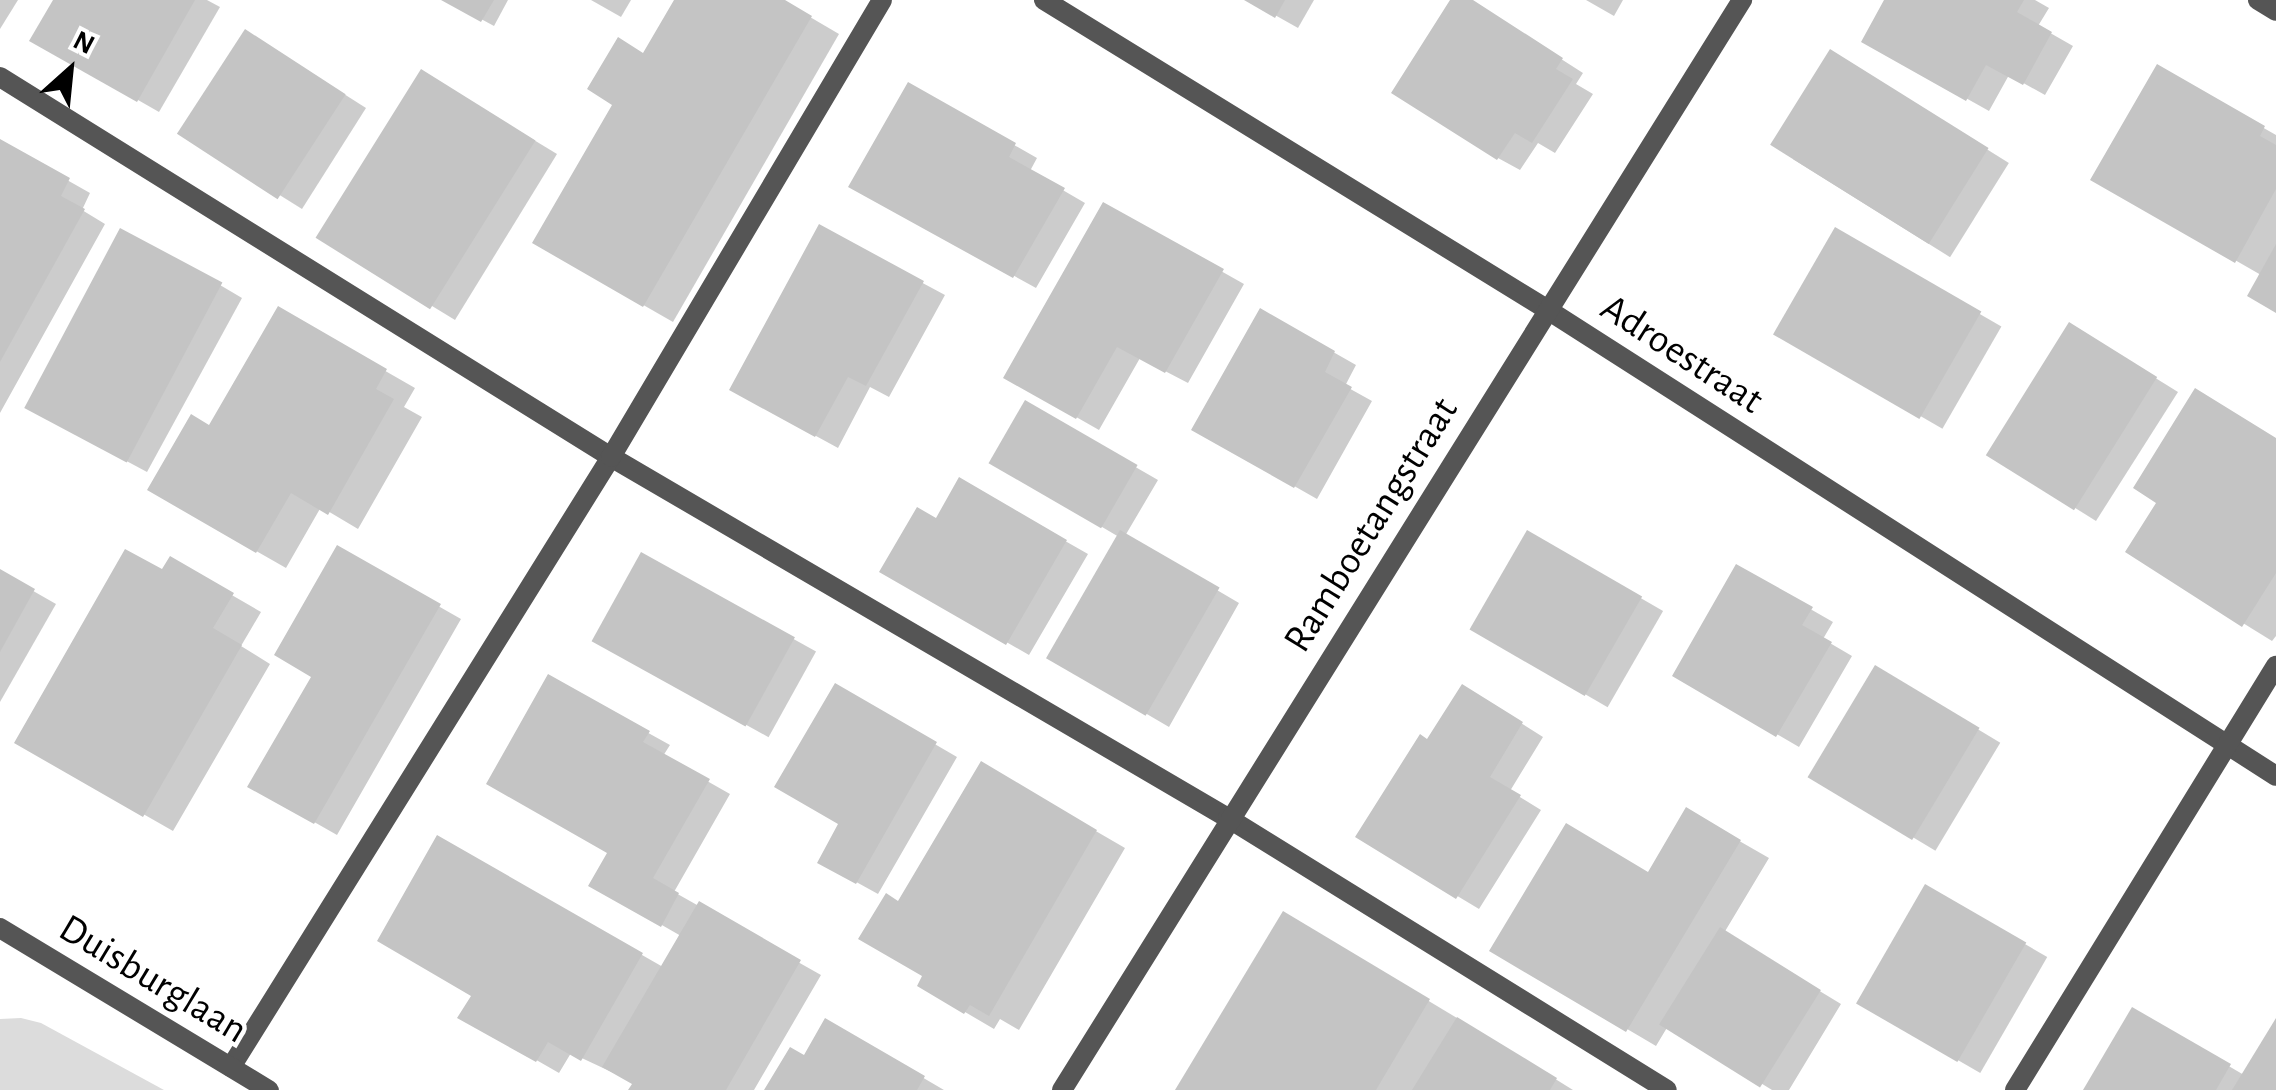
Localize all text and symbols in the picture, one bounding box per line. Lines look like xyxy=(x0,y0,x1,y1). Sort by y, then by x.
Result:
north arrow xyxy=(20,20,120,120)
text: N xyxy=(69,26,99,60)
street label: Adroestraat xyxy=(1592,284,1772,424)
street label: Ramboetangstraat xyxy=(1274,389,1468,661)
street label: Duisburglaan xyxy=(50,904,256,1054)

